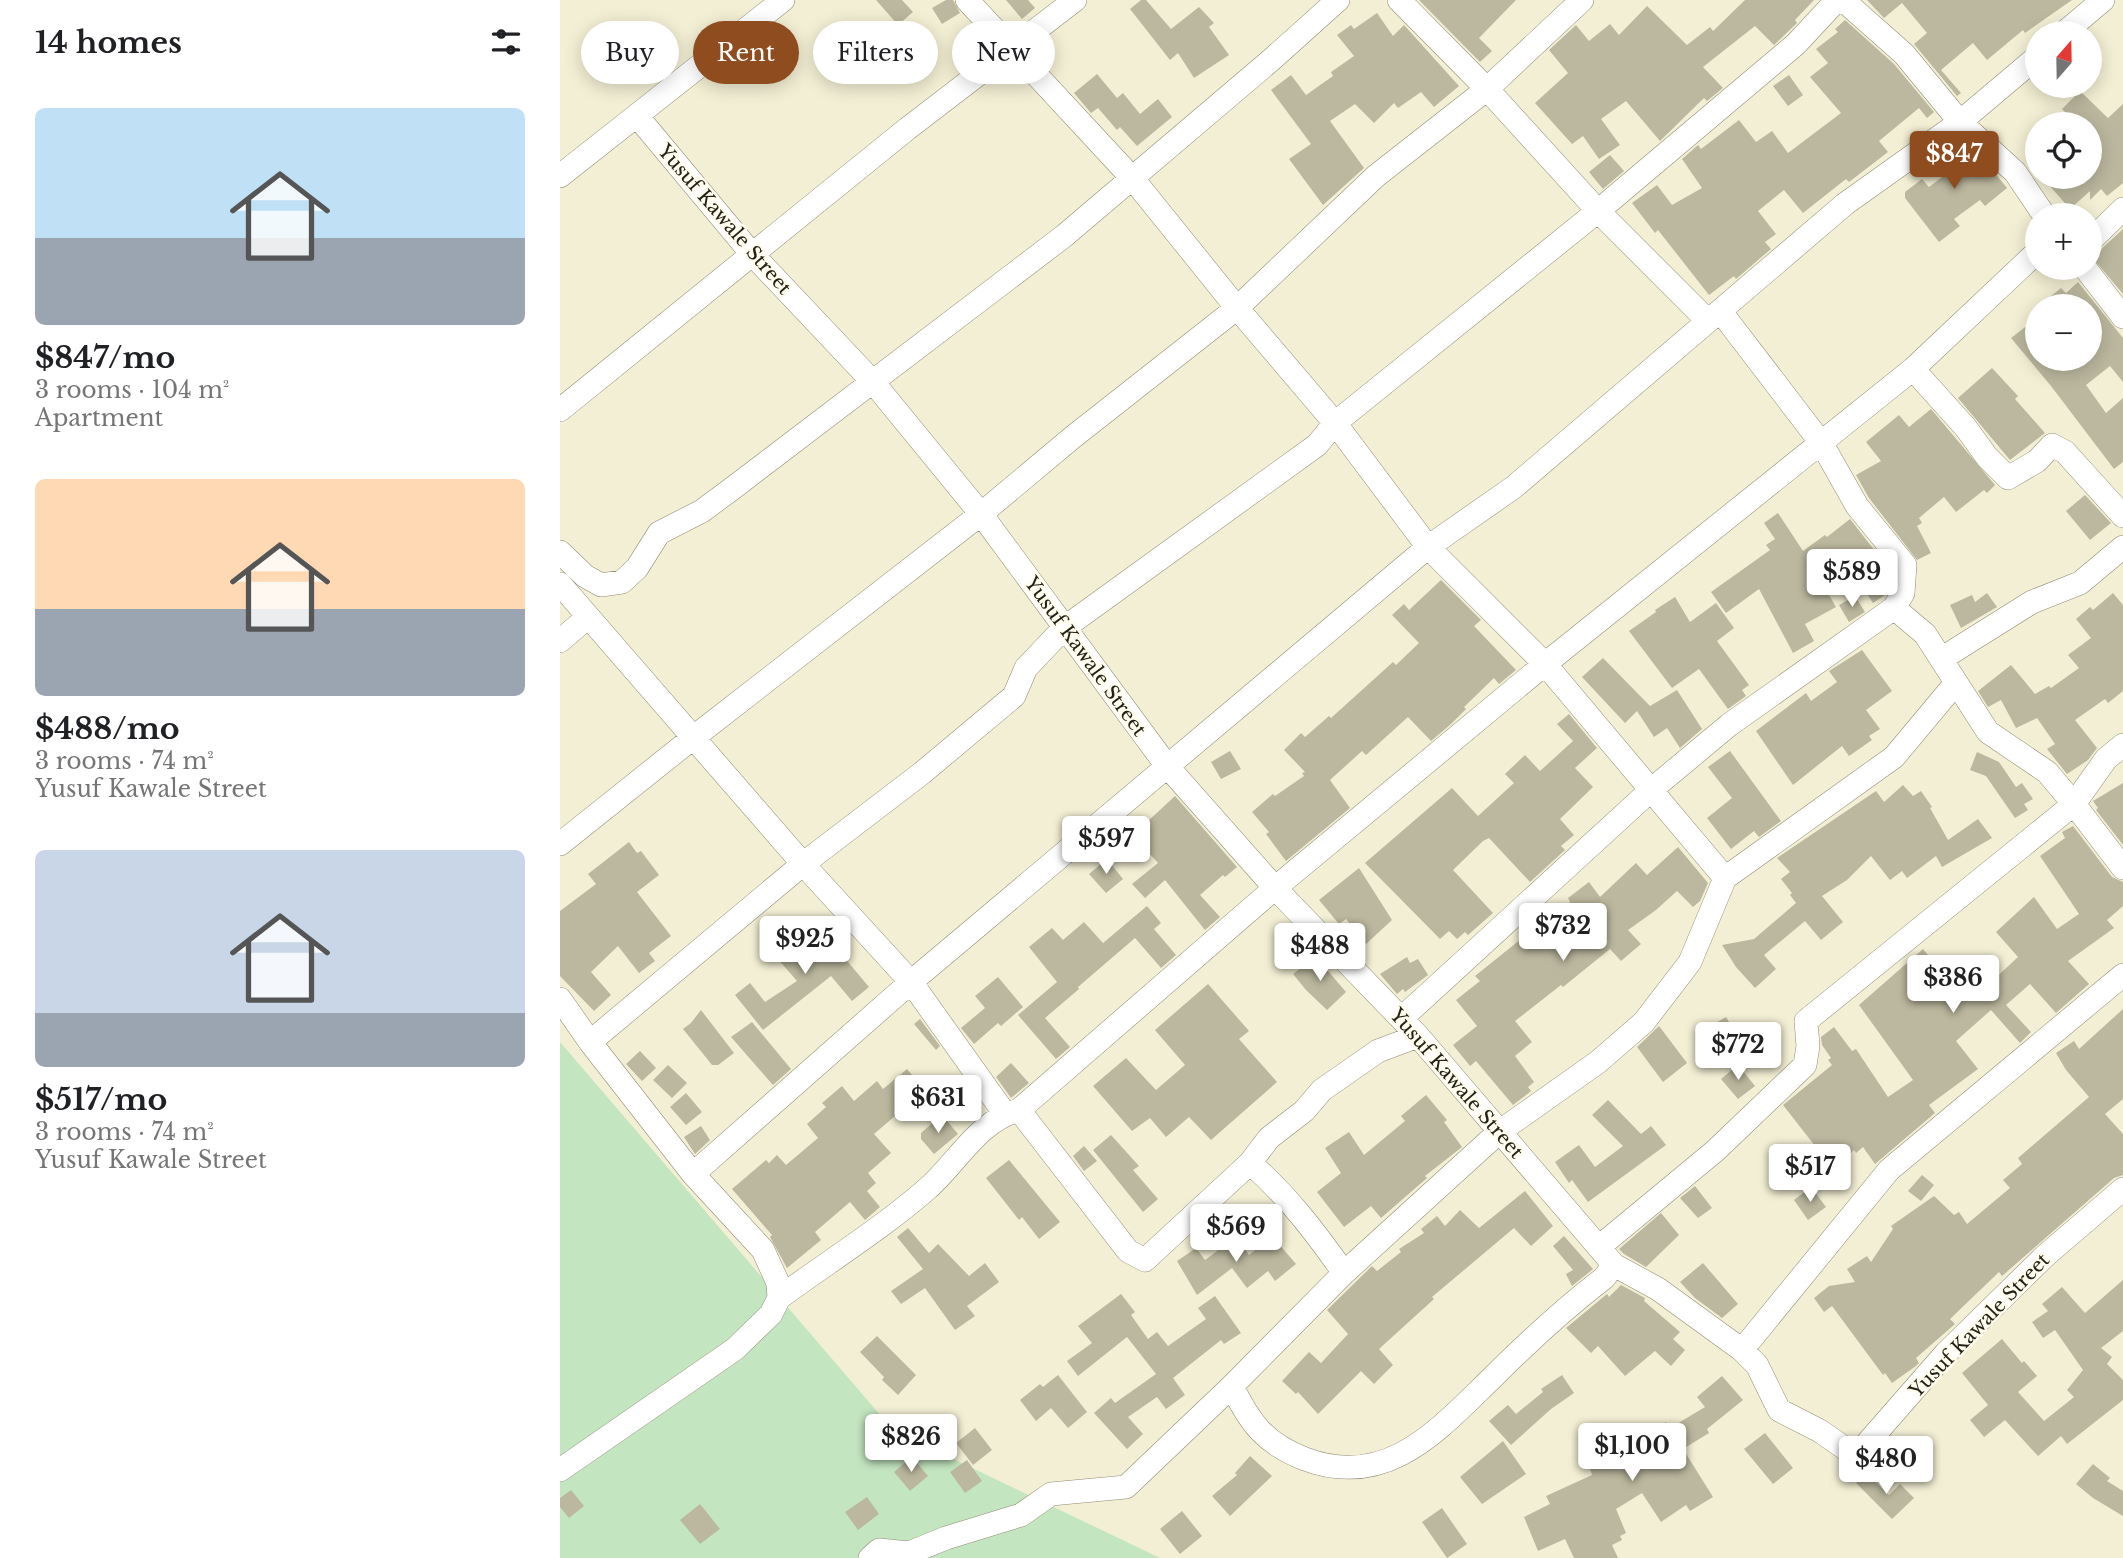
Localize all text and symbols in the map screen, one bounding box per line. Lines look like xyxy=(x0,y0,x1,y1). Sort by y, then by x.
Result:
chip: Buy xyxy=(581,21,679,84)
chip: Rent xyxy=(693,21,799,84)
chip: Filters xyxy=(813,21,938,84)
chip: New xyxy=(952,21,1055,84)
north arrow xyxy=(2025,21,2102,98)
map controls xyxy=(2025,21,2102,371)
icon: filters xyxy=(487,23,525,61)
text: 14 homes xyxy=(35,24,182,61)
button: locate xyxy=(2025,112,2102,189)
pin: $847 xyxy=(1913,132,1995,191)
street label: Yusuf Kawale Street xyxy=(653,139,797,300)
text: $847 xyxy=(1926,140,1982,168)
icon: home xyxy=(217,153,343,279)
button: + xyxy=(2025,203,2102,280)
button: − xyxy=(2025,294,2102,371)
text: $847/mo xyxy=(35,339,175,376)
text: 3 rooms · 104 m² xyxy=(35,376,229,404)
text: Apartment xyxy=(35,404,163,432)
icon: home xyxy=(217,524,343,650)
pin: $589 xyxy=(1811,550,1893,609)
text: $589 xyxy=(1823,558,1881,586)
street label: Yusuf Kawale Street xyxy=(1019,571,1152,741)
text: $488/mo xyxy=(35,710,180,747)
text: 3 rooms · 74 m² xyxy=(35,747,214,775)
text: Yusuf Kawale Street xyxy=(35,775,267,803)
pin: $597 xyxy=(1065,816,1147,876)
text: $597 xyxy=(1078,825,1134,853)
icon: home xyxy=(217,895,343,1021)
pin: $732 xyxy=(1522,904,1604,963)
text: $732 xyxy=(1535,912,1591,940)
pin: $925 xyxy=(764,916,846,976)
pin: $488 xyxy=(1279,923,1361,983)
text: $925 xyxy=(776,925,834,953)
text: $488 xyxy=(1290,932,1350,960)
pin: $386 xyxy=(1912,956,1994,1015)
text: $386 xyxy=(1923,964,1983,992)
street label: Yusuf Kawale Street xyxy=(1385,1003,1529,1164)
pin: $772 xyxy=(1697,1023,1779,1082)
text: $772 xyxy=(1711,1031,1765,1059)
pin: $631 xyxy=(897,1076,979,1135)
text: $517/mo xyxy=(35,1081,167,1118)
text: $631 xyxy=(911,1084,966,1112)
text: 3 rooms · 74 m² xyxy=(35,1118,214,1146)
pin: $517 xyxy=(1769,1144,1851,1204)
text: Yusuf Kawale Street xyxy=(35,1146,267,1174)
text: $517 xyxy=(1785,1153,1835,1181)
pin: $569 xyxy=(1195,1204,1277,1264)
text: $569 xyxy=(1206,1213,1266,1241)
street label: Yusuf Kawale Street xyxy=(1904,1248,2055,1403)
pin: $826 xyxy=(870,1414,952,1474)
text: $826 xyxy=(881,1423,941,1451)
pin: $1,100 xyxy=(1575,1424,1689,1483)
text: $1,100 xyxy=(1594,1432,1670,1460)
pin: $480 xyxy=(1845,1436,1927,1496)
text: $480 xyxy=(1855,1445,1917,1473)

